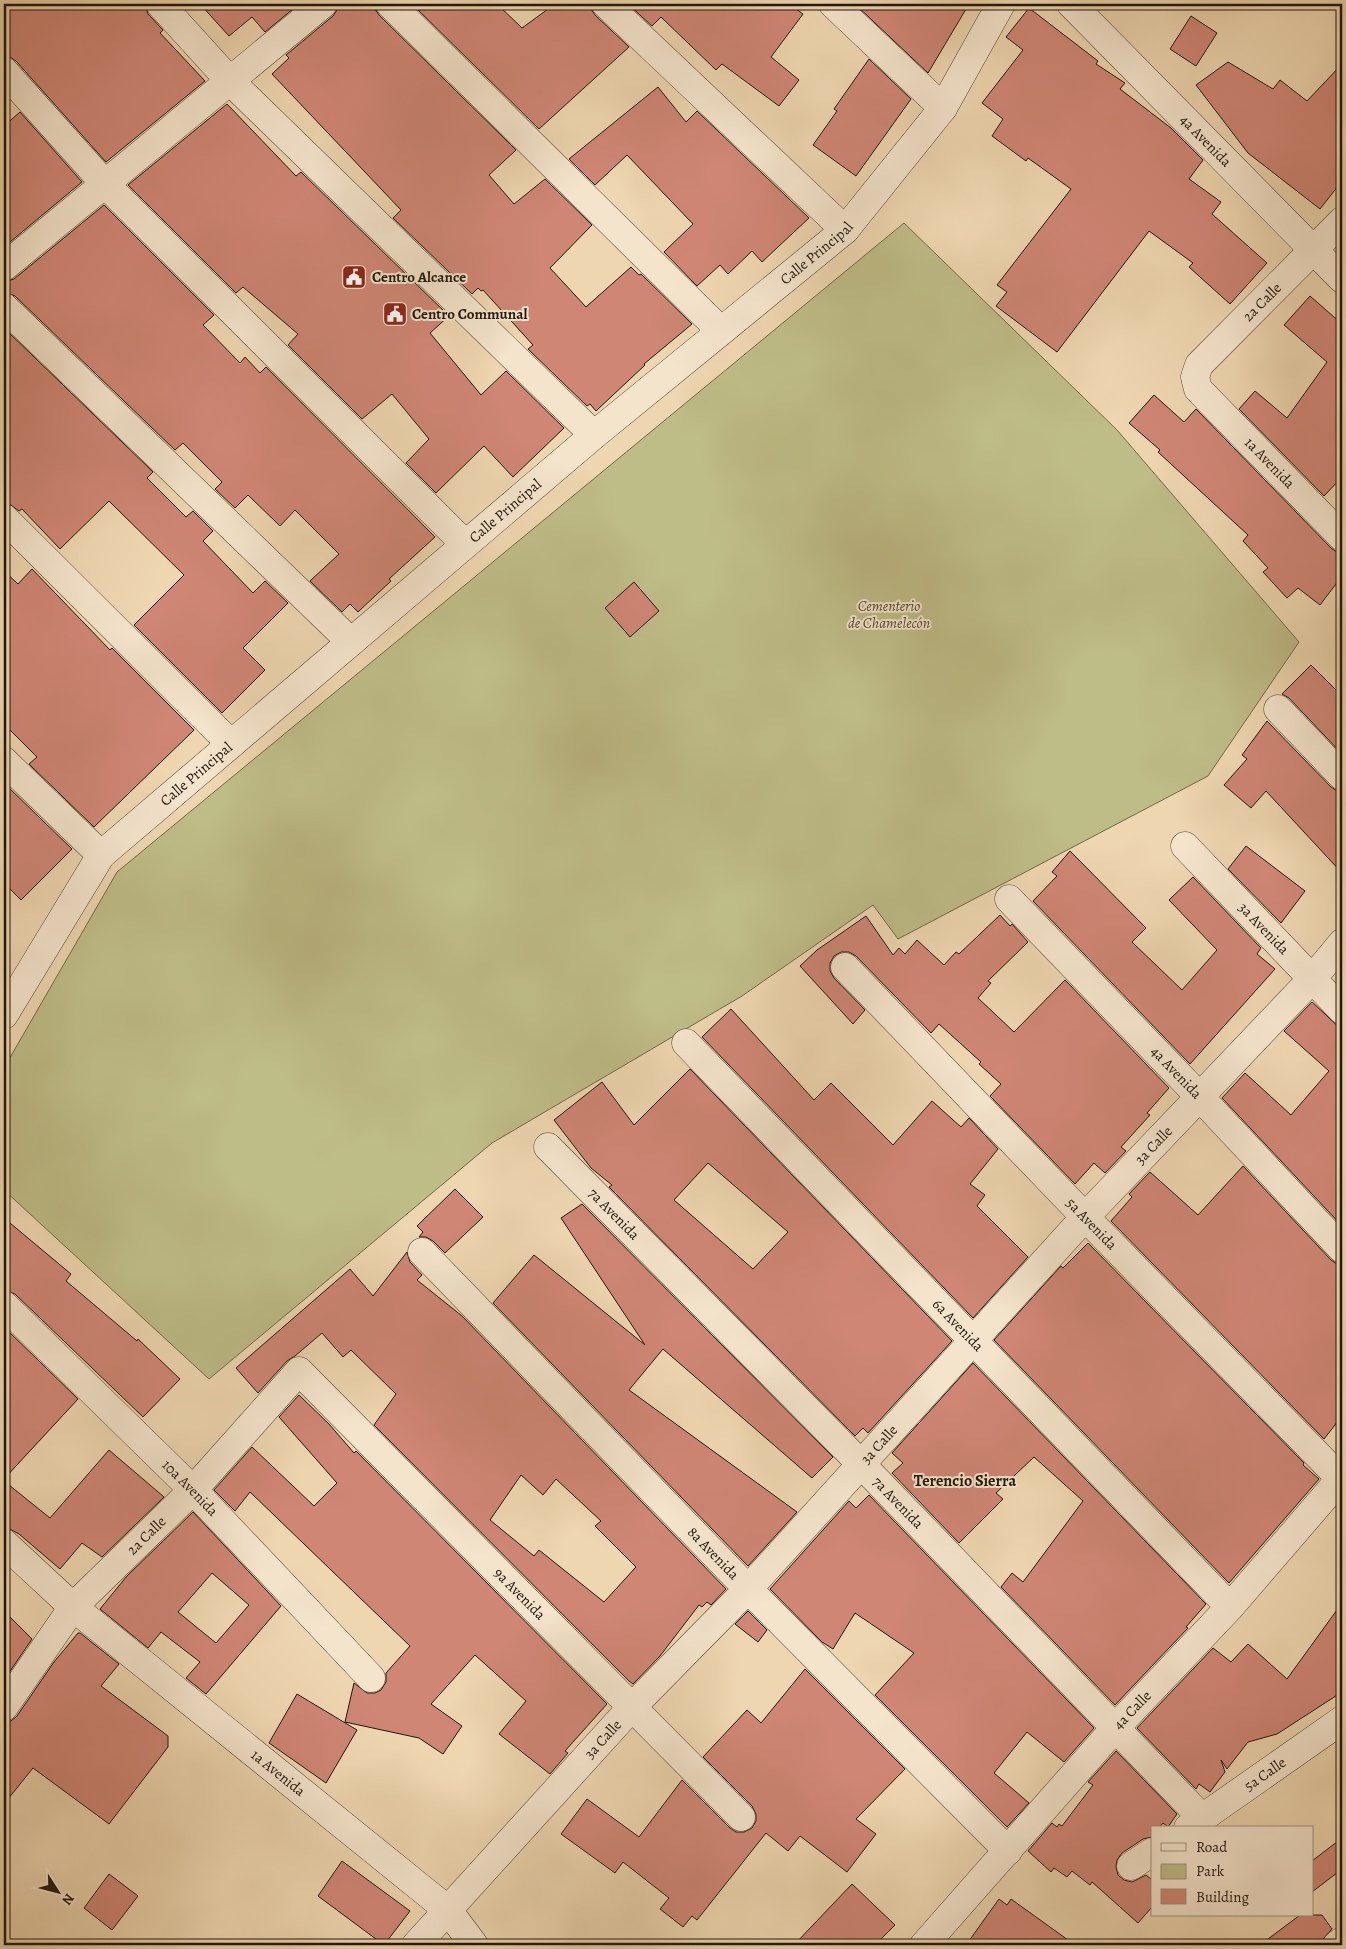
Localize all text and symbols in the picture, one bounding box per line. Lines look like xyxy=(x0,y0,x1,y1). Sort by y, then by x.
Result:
street label: 4a Avenida xyxy=(1175,110,1236,171)
street label: Calle Principal xyxy=(776,218,858,289)
public building icon: Centro Alcance xyxy=(341,264,367,290)
place label: Centro Alcance xyxy=(372,267,466,287)
street label: 2a Calle xyxy=(1238,278,1286,326)
public building icon: Centro Communal xyxy=(382,301,408,327)
place label: Centro Communal xyxy=(412,304,527,324)
street label: 1a Avenida xyxy=(1240,433,1299,493)
street label: Calle Principal xyxy=(465,474,546,547)
park label: Cementerio de Chamelecón xyxy=(848,596,930,633)
street label: Calle Principal xyxy=(156,737,237,810)
street label: 3a Avenida xyxy=(1234,898,1294,959)
street label: 4a Avenida xyxy=(1146,1042,1206,1103)
street label: 3a Calle xyxy=(1130,1121,1177,1169)
street label: 7a Avenida xyxy=(584,1184,644,1244)
street label: 5a Avenida xyxy=(1062,1193,1122,1254)
street label: 6a Avenida xyxy=(928,1294,988,1356)
street label: 3a Calle xyxy=(856,1420,902,1468)
street label: 10a Avenida xyxy=(158,1455,223,1521)
district label: Terencio Sierra xyxy=(914,1470,1016,1492)
street label: 7a Avenida xyxy=(868,1472,928,1533)
street label: 2a Calle xyxy=(122,1511,171,1559)
street label: 8a Avenida xyxy=(683,1522,744,1584)
street label: 9a Avenida xyxy=(489,1563,550,1624)
street label: 4a Calle xyxy=(1109,1686,1156,1734)
street label: 3a Calle xyxy=(580,1715,626,1763)
street label: 1a Avenida xyxy=(247,1745,310,1801)
street label: 5a Calle xyxy=(1240,1752,1290,1796)
legend xyxy=(1151,1826,1314,1916)
text: Road xyxy=(1196,1837,1228,1857)
text: Park xyxy=(1196,1861,1225,1881)
north arrow xyxy=(32,1866,82,1916)
text: Building xyxy=(1196,1887,1249,1907)
text: N xyxy=(57,1890,79,1909)

